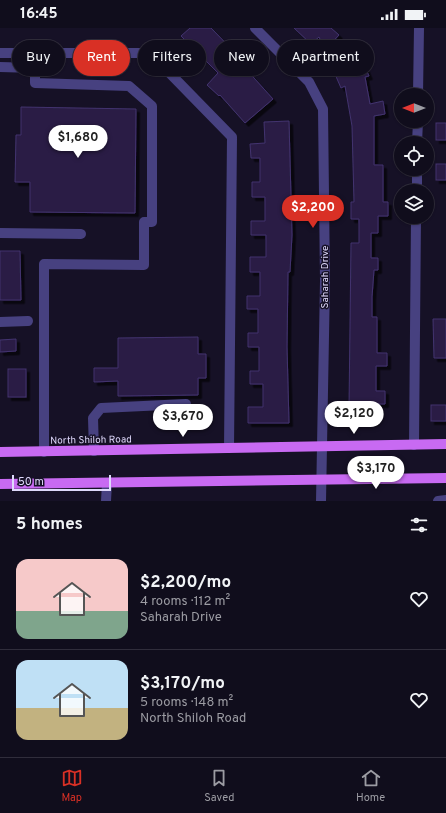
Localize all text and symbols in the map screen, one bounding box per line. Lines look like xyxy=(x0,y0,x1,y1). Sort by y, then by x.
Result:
text: 16:45 xyxy=(20,5,58,24)
chip: Buy xyxy=(12,40,65,76)
chip: Rent xyxy=(73,40,130,76)
chip: Filters xyxy=(138,40,206,76)
chip: New xyxy=(214,40,269,76)
chip: Apartment xyxy=(277,40,374,76)
north arrow xyxy=(394,88,434,128)
map controls xyxy=(394,88,434,224)
pin: $1,680 xyxy=(45,125,111,159)
text: $1,680 xyxy=(58,130,98,146)
button: locate xyxy=(394,136,434,176)
button: layers xyxy=(394,184,434,224)
pin: $2,200 xyxy=(280,195,346,229)
text: $2,200 xyxy=(291,200,335,216)
street label: Saharah Drive xyxy=(319,246,332,308)
pin: $2,120 xyxy=(321,401,387,435)
pin: $3,670 xyxy=(150,404,216,438)
text: $2,120 xyxy=(334,406,374,422)
text: $3,670 xyxy=(162,409,204,425)
street label: North Shiloh Road xyxy=(50,433,132,448)
pin: $3,170 xyxy=(343,456,409,490)
text: $3,170 xyxy=(356,461,396,477)
scale bar xyxy=(12,473,111,492)
text: 50 m xyxy=(18,475,44,489)
text: 5 homes xyxy=(16,514,83,536)
icon: filters xyxy=(408,514,430,536)
text: $2,200/mo xyxy=(140,572,231,594)
icon: home xyxy=(48,575,96,623)
icon: heart xyxy=(408,588,430,610)
text: 4 rooms · 112 m² xyxy=(140,594,230,610)
text: Saharah Drive xyxy=(140,610,222,626)
text: $3,170/mo xyxy=(140,673,225,695)
icon: home xyxy=(48,676,96,724)
icon: heart xyxy=(408,689,430,711)
text: 5 rooms · 148 m² xyxy=(140,695,233,711)
text: North Shiloh Road xyxy=(140,711,246,727)
tab: Map xyxy=(61,767,83,805)
tab: Saved xyxy=(204,767,235,805)
tab: Home xyxy=(356,767,385,805)

